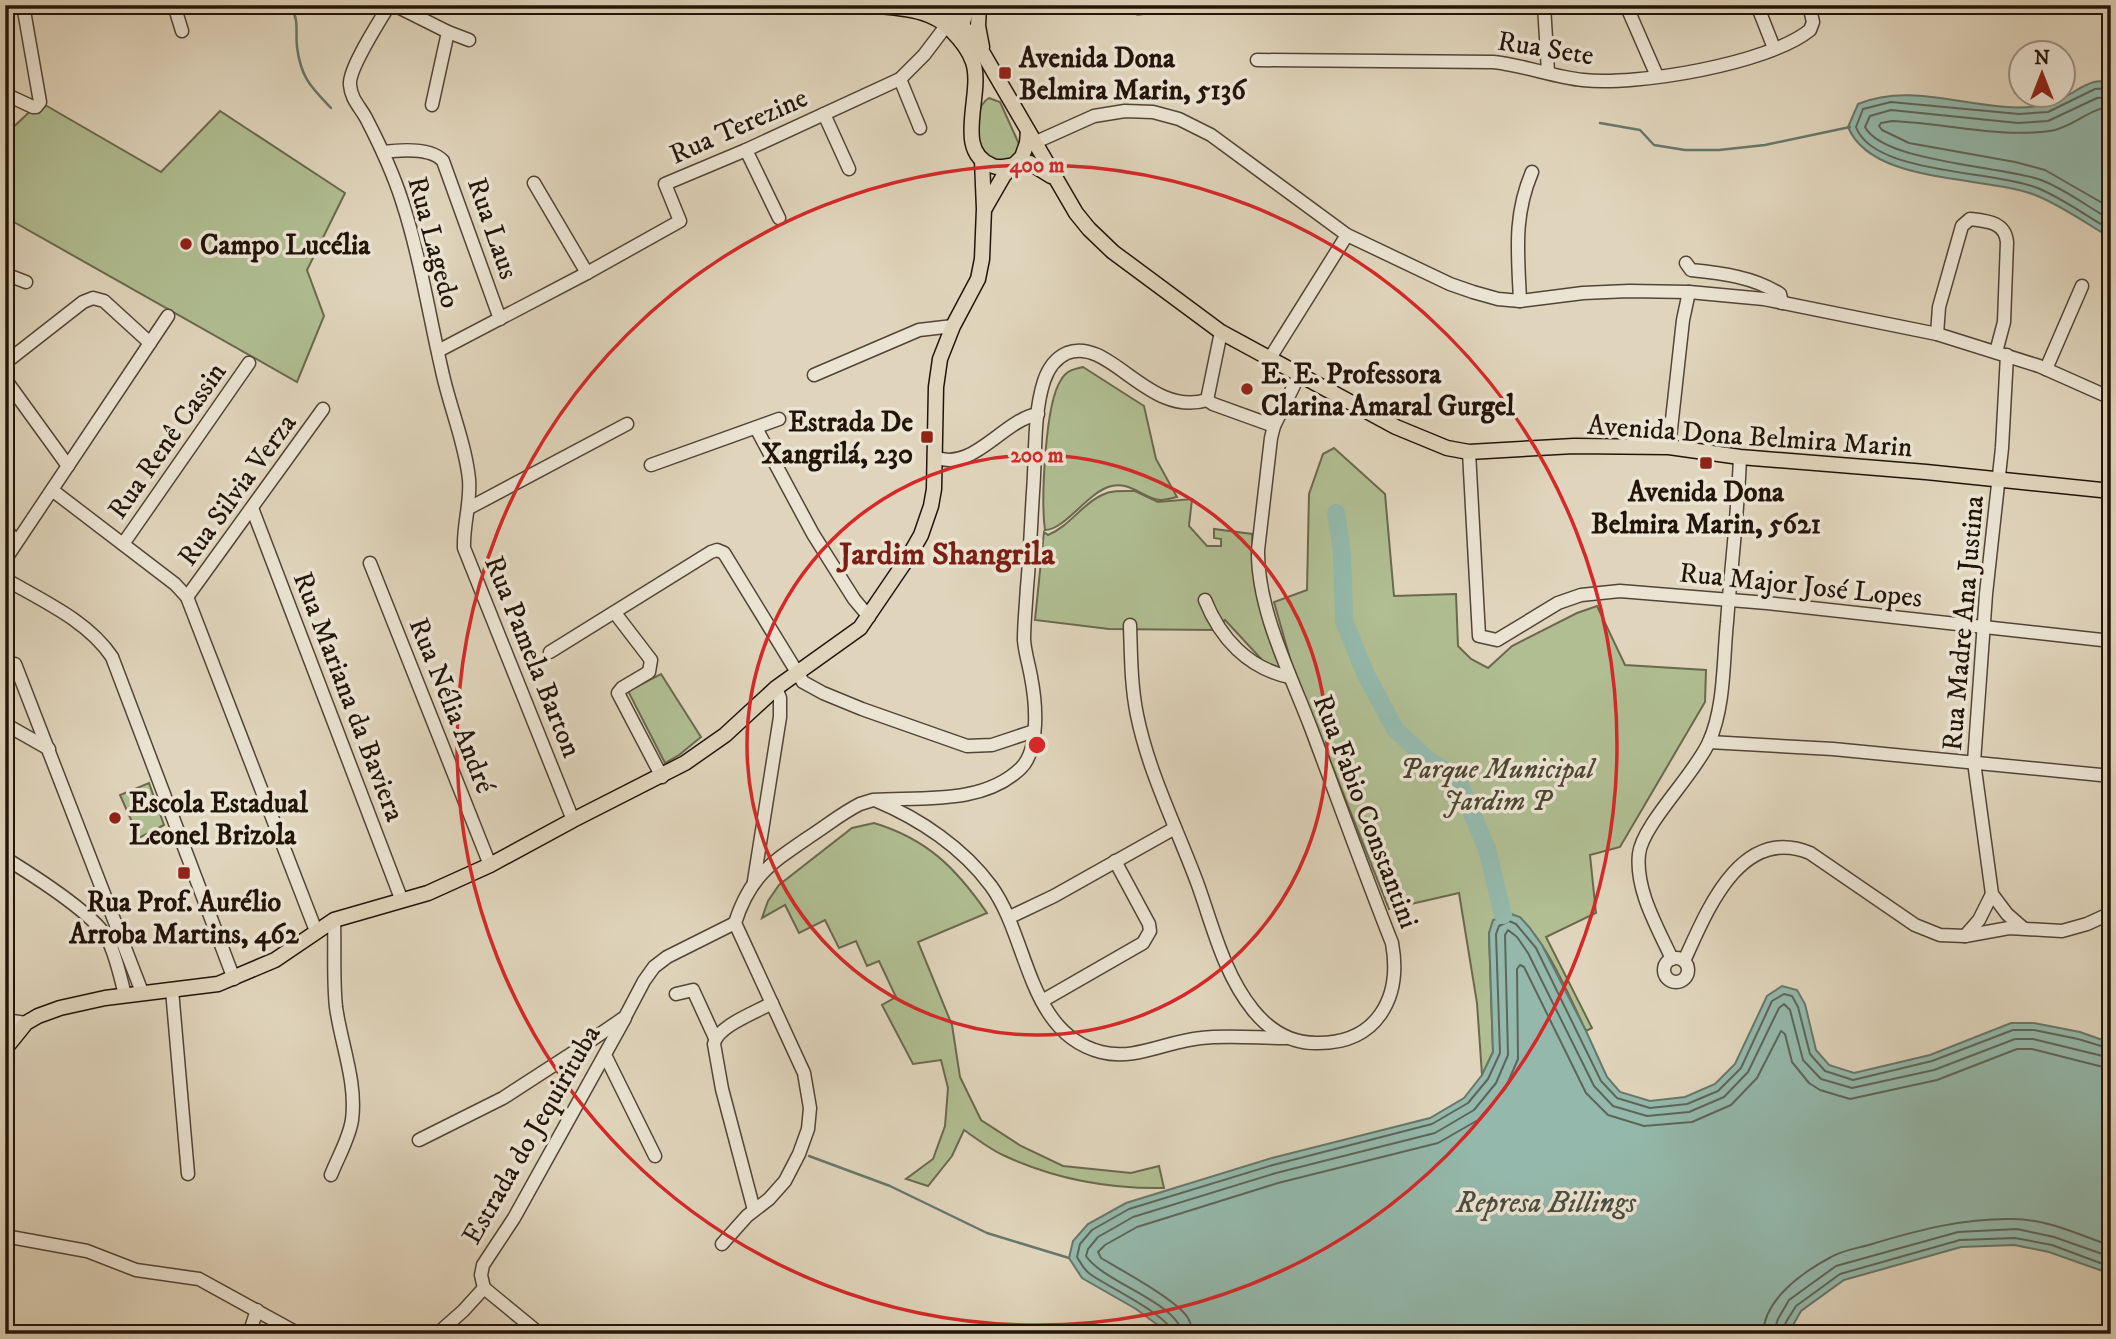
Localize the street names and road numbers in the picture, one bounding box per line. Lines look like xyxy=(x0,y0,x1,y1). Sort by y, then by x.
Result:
street label: Rua Sete xyxy=(1495,24,1596,73)
street label: Rua Terezine xyxy=(664,80,813,172)
street label: Rua Lagedo xyxy=(399,173,468,312)
street label: Rua Laus xyxy=(459,173,526,284)
street label: Rua Renê Cassin xyxy=(100,355,234,526)
street label: Rua Silvia Verza xyxy=(170,407,304,573)
street label: Avenida Dona Belmira Marin xyxy=(1586,408,1914,465)
street label: Rua Madre Ana Justina xyxy=(1935,494,1992,752)
street label: Rua Pamela Barton xyxy=(476,551,589,763)
street label: Rua Major José Lopes xyxy=(1678,555,1924,616)
street label: Rua Mariana da Baviera xyxy=(285,567,412,826)
street label: Rua Nélia André xyxy=(401,613,503,799)
street label: Rua Fabio Constantini xyxy=(1305,690,1426,933)
street label: Estrada do Jequirituba xyxy=(454,1019,608,1251)

